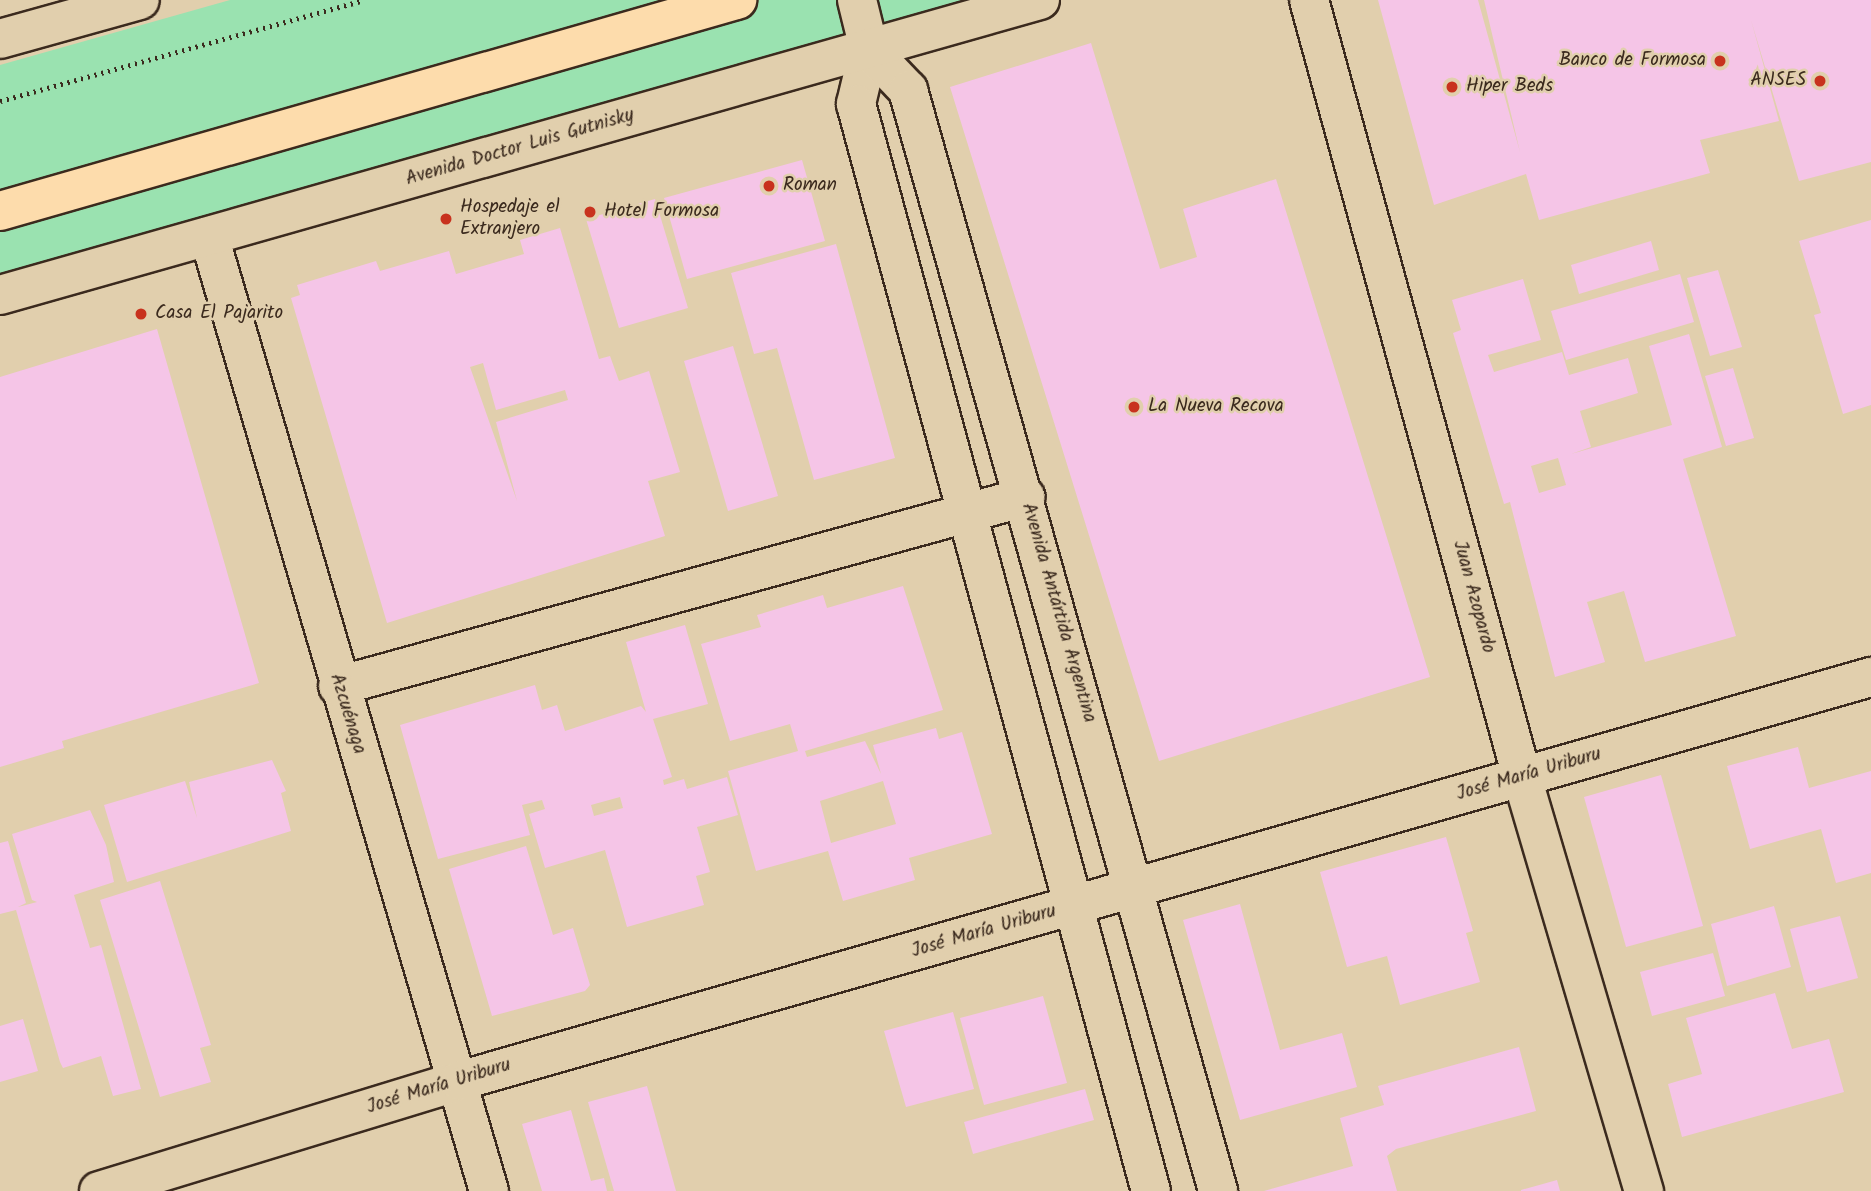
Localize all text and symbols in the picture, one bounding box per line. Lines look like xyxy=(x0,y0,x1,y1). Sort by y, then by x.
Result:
place label: Banco de Formosa xyxy=(1559,50,1706,72)
marker: Banco de Formosa xyxy=(1712,53,1728,69)
place label: ANSES xyxy=(1750,70,1806,92)
marker: ANSES xyxy=(1812,73,1828,89)
place label: Hiper Beds xyxy=(1466,76,1553,98)
marker: Hiper Beds xyxy=(1444,79,1460,95)
street label: Avenida Doctor Luis Gutnisky xyxy=(403,104,637,192)
place label: Roman xyxy=(783,175,837,197)
marker: Roman xyxy=(761,178,777,194)
place label: Hospedaje el Extranjero xyxy=(460,197,560,241)
place label: Hotel Formosa xyxy=(604,201,719,223)
marker: Hotel Formosa xyxy=(582,204,598,220)
marker: Hospedaje el Extranjero xyxy=(438,211,454,227)
place label: Casa El Pajarito xyxy=(155,303,283,325)
marker: Casa El Pajarito xyxy=(133,306,149,322)
place label: La Nueva Recova xyxy=(1148,396,1284,418)
marker: La Nueva Recova xyxy=(1126,399,1142,415)
street label: Avenida Antártida Argentina xyxy=(1016,501,1100,725)
street label: Juan Azopardo xyxy=(1447,538,1499,656)
street label: Azcuénaga xyxy=(324,671,370,757)
street label: José María Uriburu xyxy=(1454,743,1604,807)
street label: José María Uriburu xyxy=(909,900,1059,964)
street label: José María Uriburu xyxy=(364,1054,514,1120)

